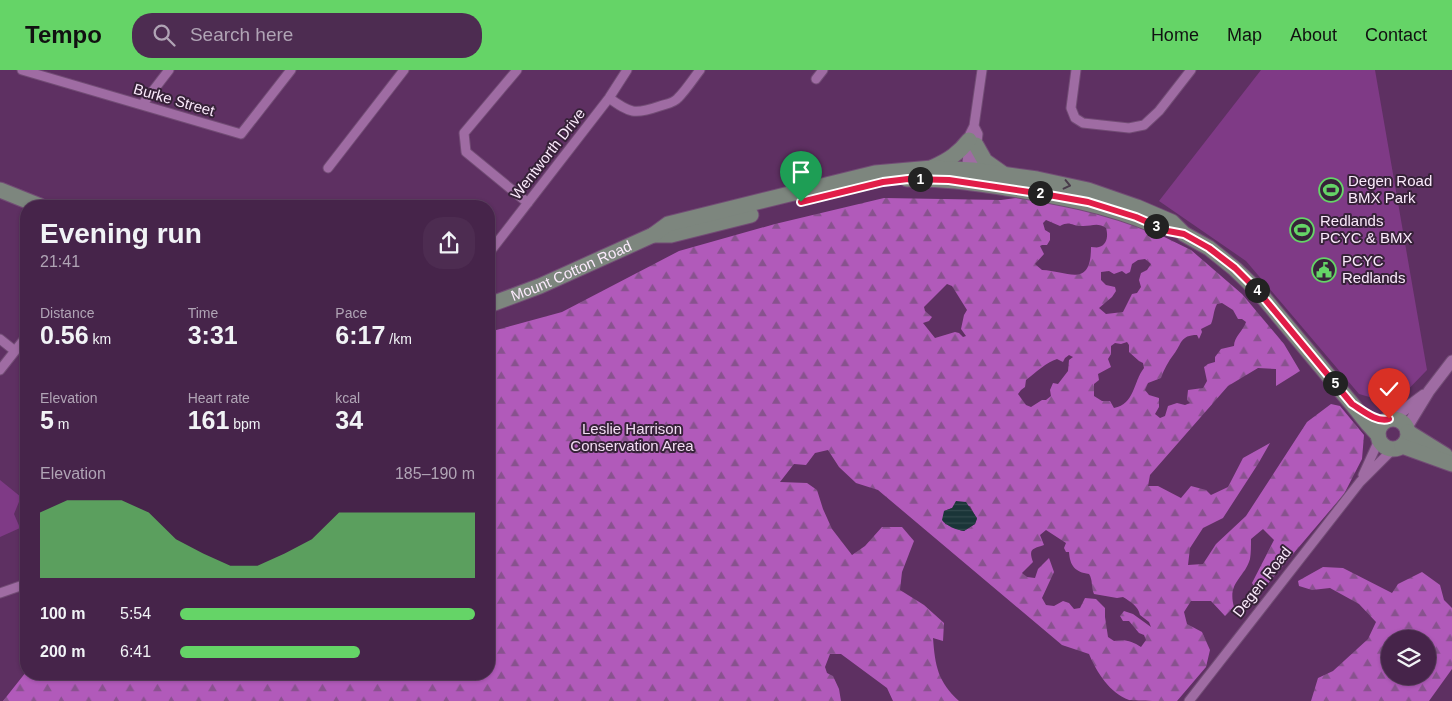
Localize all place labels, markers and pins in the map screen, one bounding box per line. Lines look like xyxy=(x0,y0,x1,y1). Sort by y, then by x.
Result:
pin xyxy=(780,151,822,202)
pin: 1 xyxy=(908,166,932,192)
place label: Degen Road BMX Park xyxy=(1348,172,1432,206)
sports icon: Degen Road BMX Park xyxy=(1318,177,1344,203)
pin: 2 xyxy=(1028,180,1052,206)
place label: Redlands PCYC & BMX xyxy=(1320,212,1413,246)
pin: 3 xyxy=(1144,214,1168,238)
sports icon: Redlands PCYC & BMX xyxy=(1289,217,1315,243)
place label: PCYC Redlands xyxy=(1342,252,1405,286)
public building icon: PCYC Redlands xyxy=(1311,257,1337,283)
pin: 4 xyxy=(1244,278,1270,302)
pin xyxy=(1368,368,1410,419)
pin: 5 xyxy=(1322,370,1348,396)

